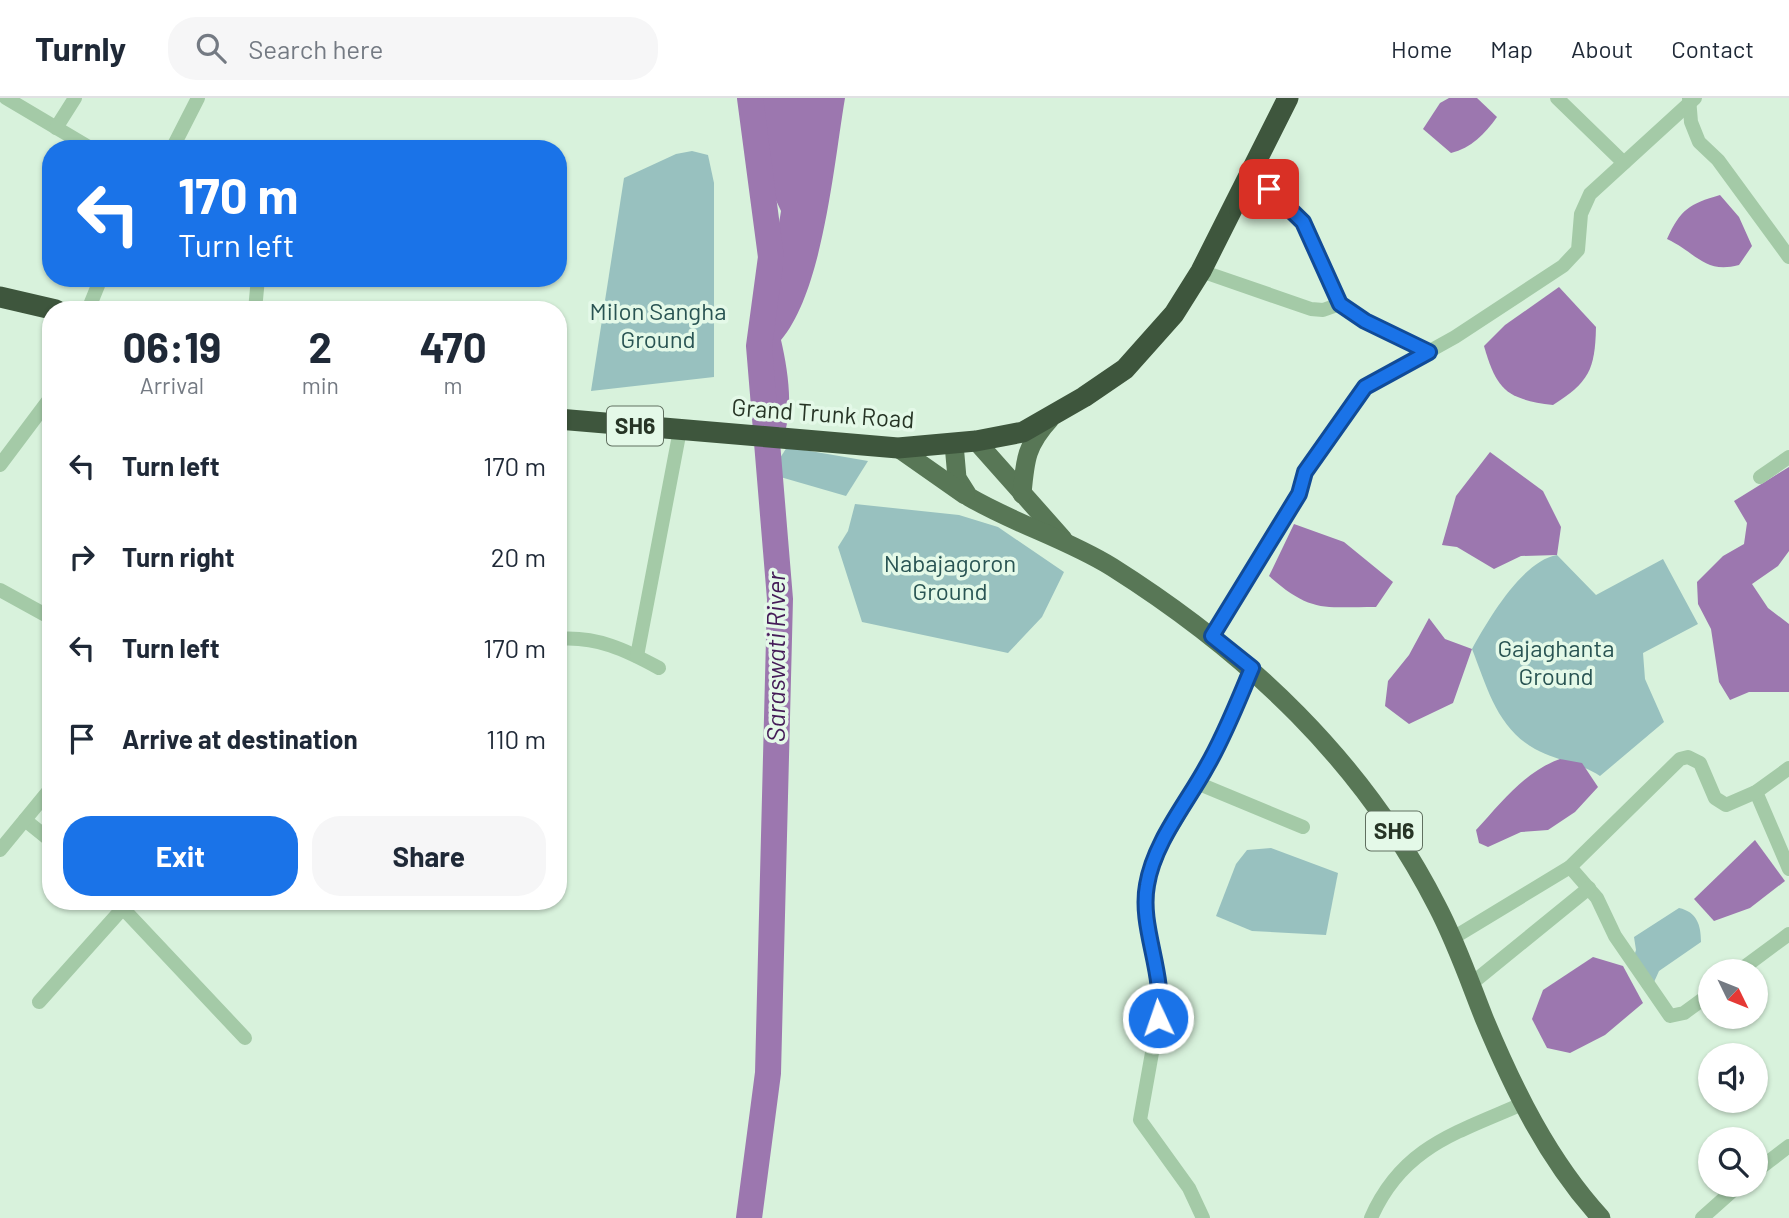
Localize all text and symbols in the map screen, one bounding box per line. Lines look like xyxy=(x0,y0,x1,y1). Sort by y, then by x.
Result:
search box xyxy=(168,17,658,80)
text: Turnly xyxy=(35,28,126,68)
icon: search xyxy=(192,29,230,67)
text: Search here xyxy=(248,33,383,64)
text: Home xyxy=(1391,34,1452,63)
text: Map xyxy=(1490,34,1533,63)
text: About xyxy=(1571,34,1633,63)
text: Contact xyxy=(1671,34,1754,63)
pin xyxy=(1239,159,1299,219)
text: 170 m xyxy=(178,165,298,224)
icon: left xyxy=(63,168,154,259)
icon: arrive xyxy=(1250,170,1288,208)
text: Turn left xyxy=(178,225,295,263)
park label: Milon Sangha Ground xyxy=(590,296,726,353)
text: 06:19 xyxy=(122,321,221,371)
text: 2 xyxy=(309,321,332,371)
text: 470 xyxy=(419,321,487,371)
text: Arrival xyxy=(140,371,204,399)
text: min xyxy=(302,371,339,399)
text: m xyxy=(443,371,463,399)
street label: Grand Trunk Road xyxy=(731,392,915,433)
road number: SH6 xyxy=(607,406,663,446)
icon: left xyxy=(63,447,101,485)
text: Turn left xyxy=(122,450,220,481)
text: 170 m xyxy=(483,450,546,481)
icon: right xyxy=(63,538,101,576)
text: Turn right xyxy=(122,541,235,572)
text: 20 m xyxy=(491,541,546,572)
park label: Nabajagoron Ground xyxy=(884,548,1016,605)
water label: Saraswati River xyxy=(759,571,790,742)
icon: left xyxy=(63,629,101,667)
text: Turn left xyxy=(122,632,220,663)
text: 170 m xyxy=(483,632,546,663)
park label: Gajaghanta Ground xyxy=(1498,633,1614,690)
icon: arrive xyxy=(63,720,101,758)
text: Arrive at destination xyxy=(122,723,358,754)
text: 110 m xyxy=(486,723,546,754)
road number: SH6 xyxy=(1366,811,1422,850)
button: Exit xyxy=(63,816,298,896)
button: Share xyxy=(312,816,546,896)
north arrow xyxy=(1698,959,1768,1029)
map controls xyxy=(1698,959,1768,1197)
position arrow xyxy=(1121,981,1195,1055)
button: sound xyxy=(1698,1043,1768,1113)
button: search xyxy=(1698,1127,1768,1197)

